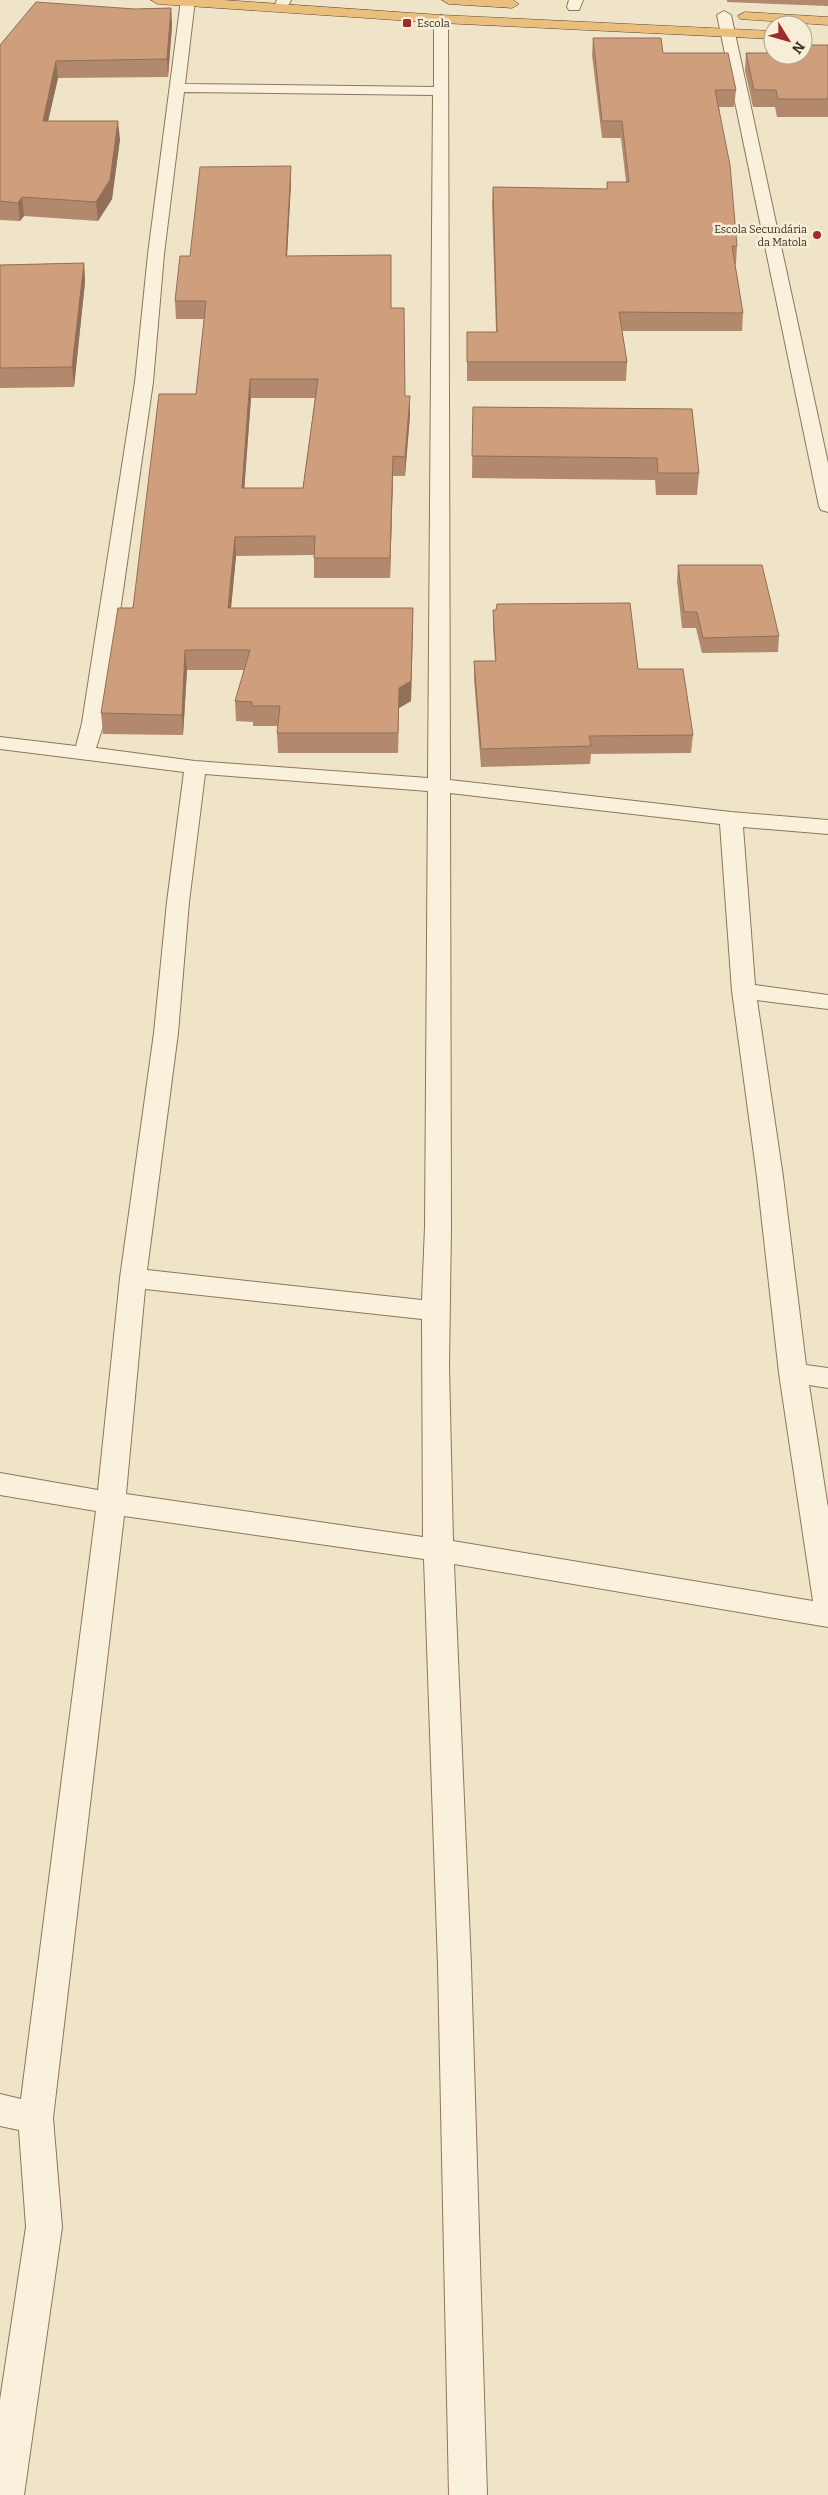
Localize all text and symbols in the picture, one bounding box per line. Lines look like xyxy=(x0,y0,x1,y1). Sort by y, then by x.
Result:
north arrow xyxy=(763,15,813,65)
marker: Escola xyxy=(401,17,413,29)
place label: Escola xyxy=(417,17,450,30)
text: N xyxy=(788,38,808,57)
place label: Escola Secundária da Matola xyxy=(714,223,807,249)
marker: Escola Secundária da Matola xyxy=(811,229,823,241)

